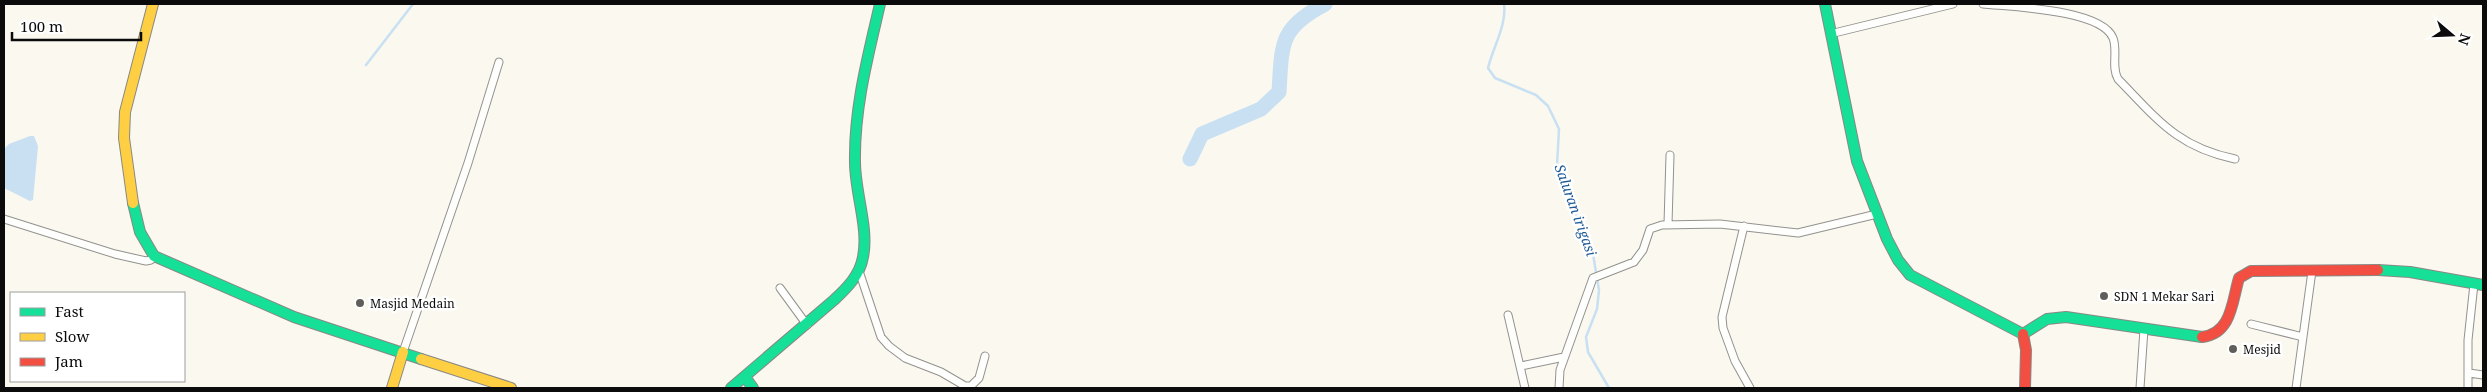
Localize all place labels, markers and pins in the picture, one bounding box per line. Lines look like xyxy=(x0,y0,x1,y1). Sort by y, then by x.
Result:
place label: SDN 1 Mekar Sari xyxy=(2114,288,2215,305)
marker: SDN 1 Mekar Sari xyxy=(2098,290,2110,302)
place label: Masjid Medain xyxy=(370,295,455,312)
marker: Masjid Medain xyxy=(354,297,366,309)
place label: Mesjid xyxy=(2243,341,2282,358)
marker: Mesjid xyxy=(2227,343,2239,355)

